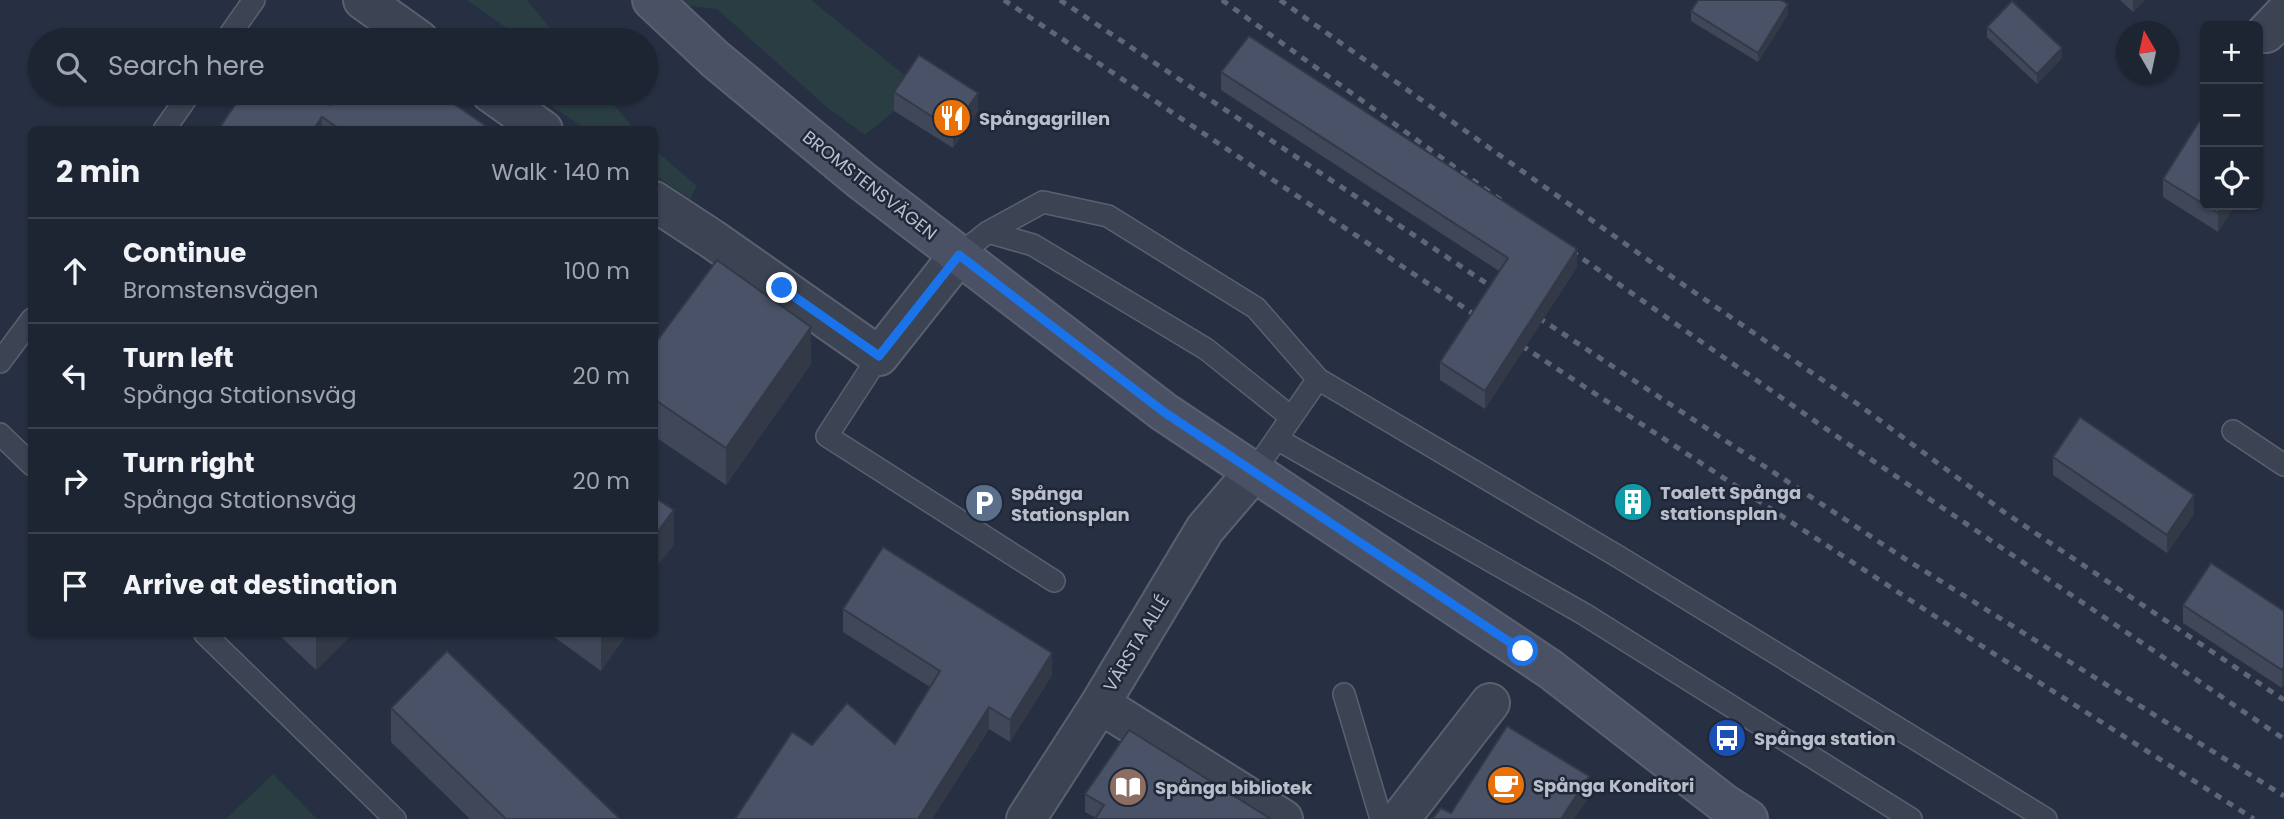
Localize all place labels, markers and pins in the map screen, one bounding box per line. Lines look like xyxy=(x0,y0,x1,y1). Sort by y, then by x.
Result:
restaurant icon: Spångagrillen xyxy=(931,97,973,139)
place label: Spångagrillen xyxy=(979,106,1110,131)
place label: Toalett Spånga stationsplan xyxy=(1660,480,1801,526)
place label: Spånga Stationsplan xyxy=(1011,481,1130,527)
building icon: Toalett Spånga stationsplan xyxy=(1612,481,1654,523)
parking icon: Spånga Stationsplan xyxy=(963,482,1005,524)
bus stop icon: Spånga station xyxy=(1706,717,1748,759)
place label: Spånga station xyxy=(1754,726,1896,751)
cafe icon: Spånga Konditori xyxy=(1485,764,1527,806)
library icon: Spånga bibliotek xyxy=(1107,766,1149,808)
place label: Spånga Konditori xyxy=(1533,773,1694,798)
place label: Spånga bibliotek xyxy=(1155,775,1313,800)

